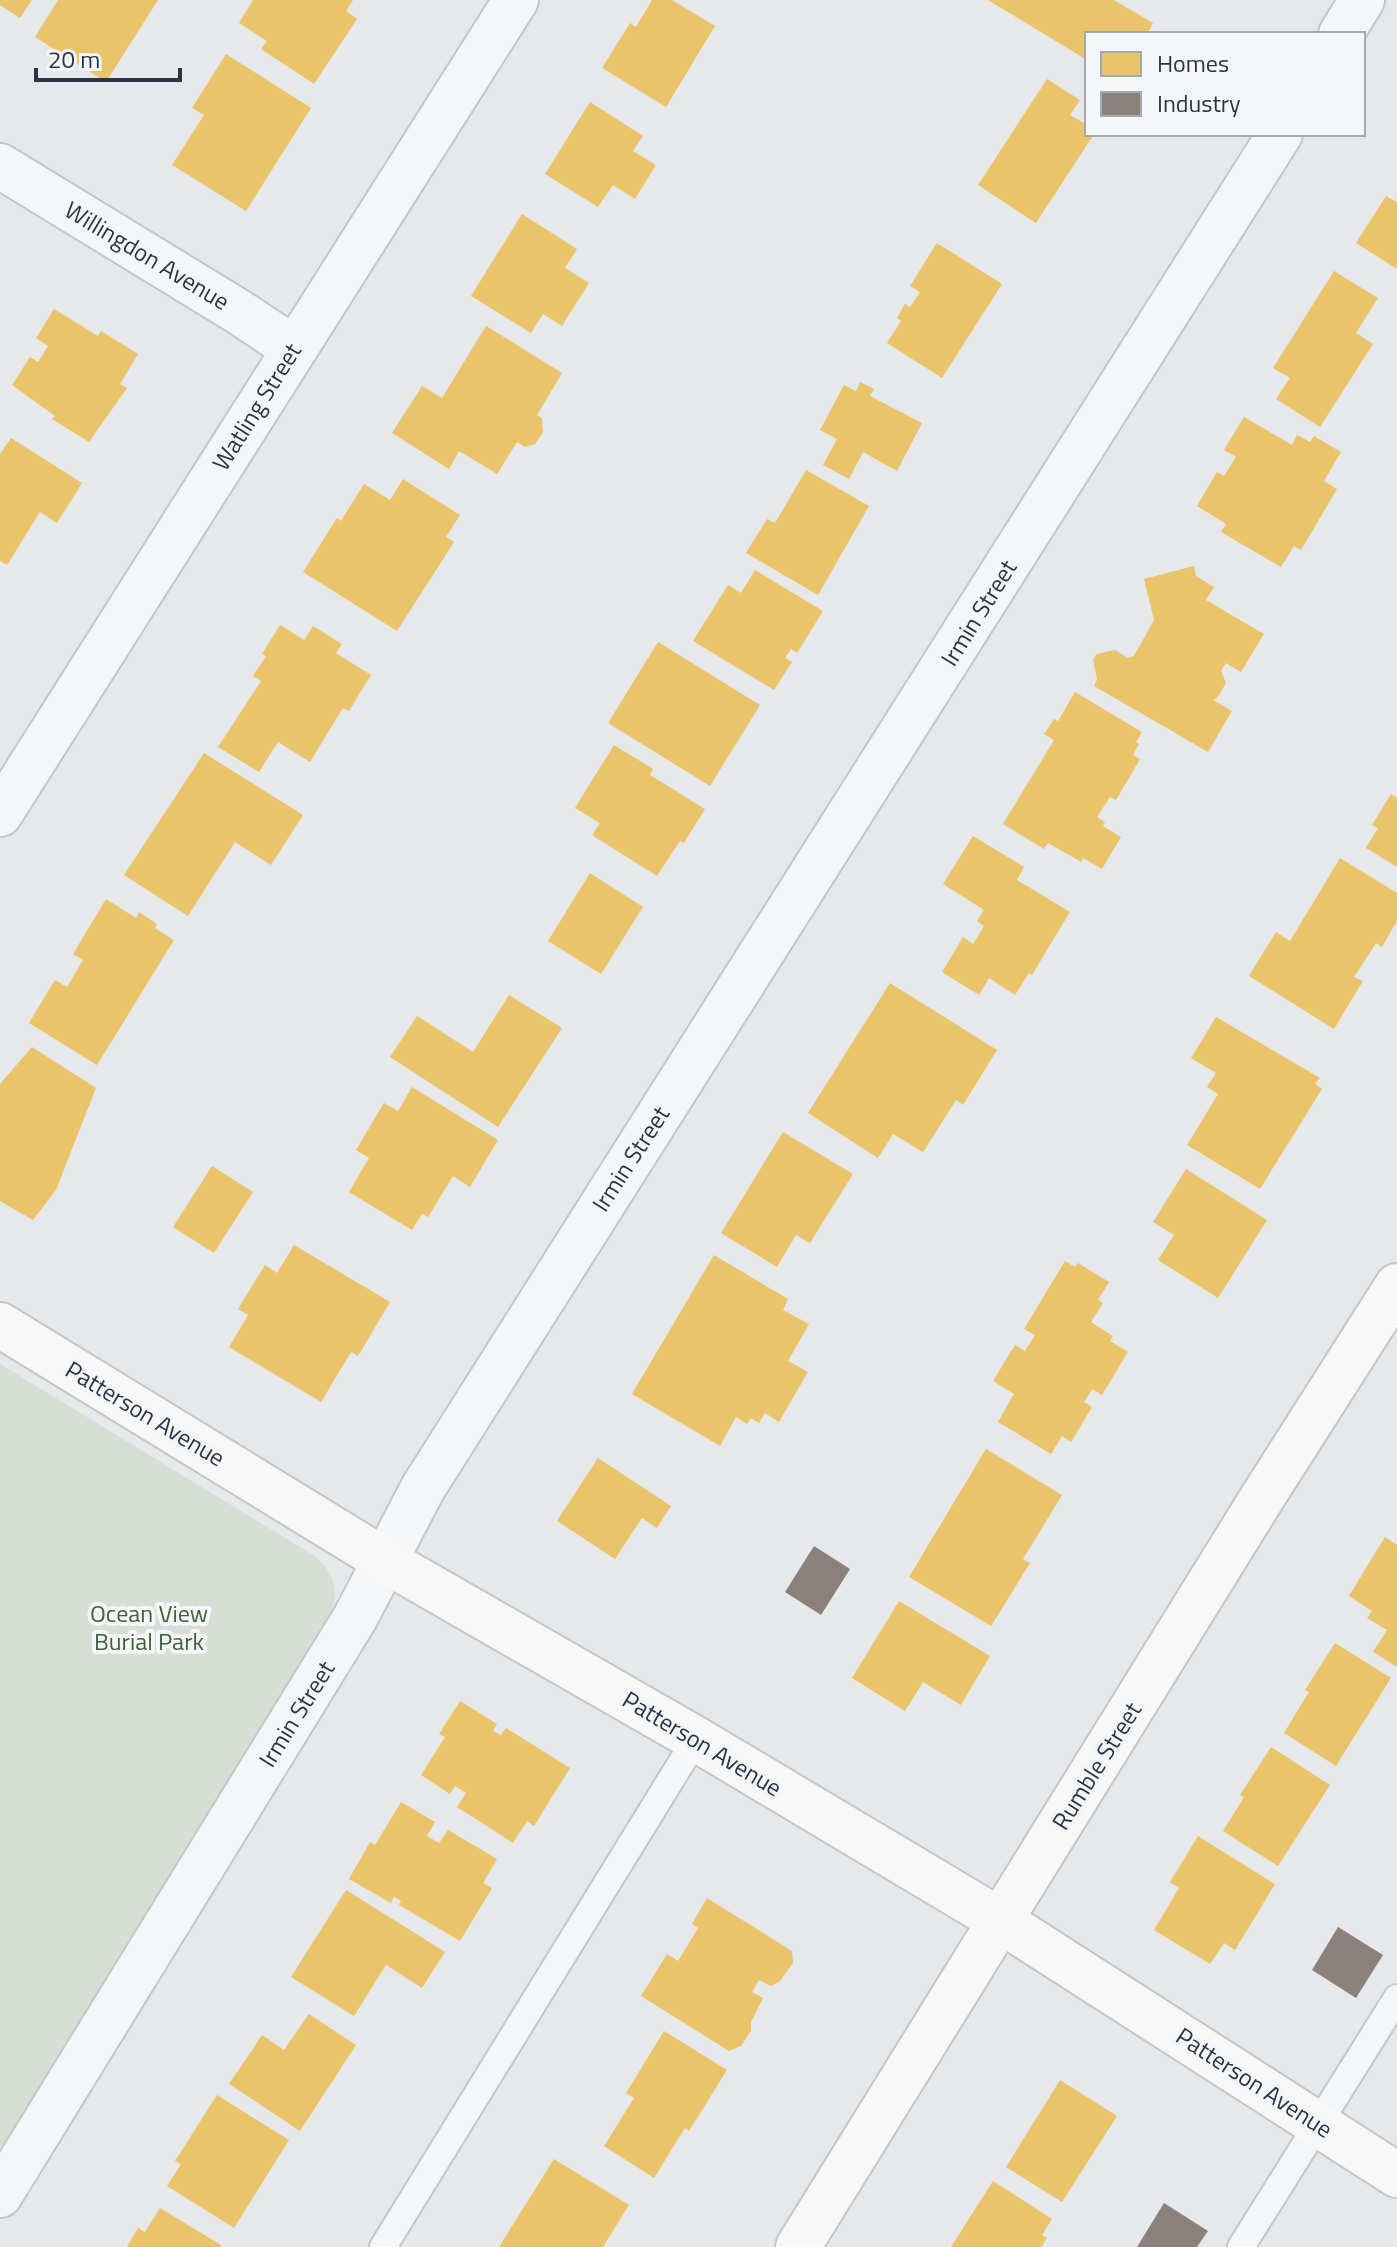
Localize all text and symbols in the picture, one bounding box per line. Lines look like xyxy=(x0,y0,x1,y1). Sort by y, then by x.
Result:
scale bar xyxy=(36,32,180,82)
legend xyxy=(1085,32,1365,136)
text: 20 m xyxy=(48,41,100,77)
text: Homes xyxy=(1157,45,1229,81)
text: Industry xyxy=(1157,85,1241,121)
street label: Willingdon Avenue xyxy=(58,192,237,319)
street label: Watling Street xyxy=(203,335,310,477)
street label: Irmin Street xyxy=(931,552,1025,673)
street label: Irmin Street xyxy=(583,1098,678,1218)
street label: Patterson Avenue xyxy=(59,1351,232,1475)
park label: Ocean View Burial Park xyxy=(90,1595,208,1659)
street label: Irmin Street xyxy=(249,1653,343,1774)
street label: Patterson Avenue xyxy=(616,1681,789,1805)
street label: Rumble Street xyxy=(1042,1694,1150,1836)
street label: Patterson Avenue xyxy=(1169,2018,1340,2146)

